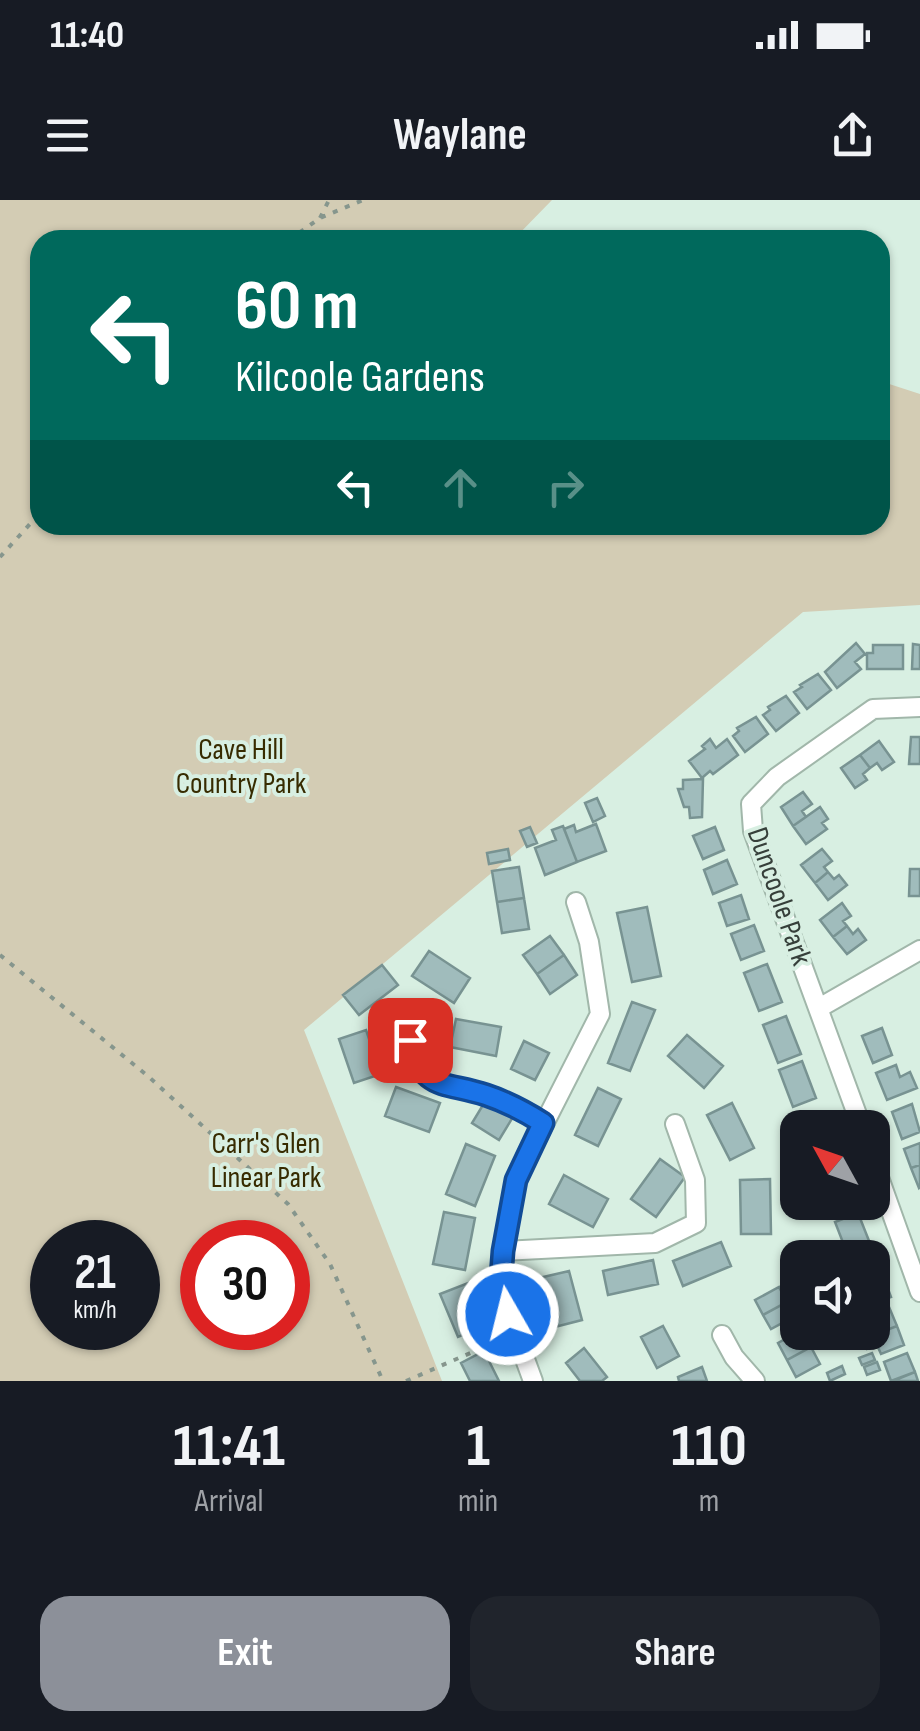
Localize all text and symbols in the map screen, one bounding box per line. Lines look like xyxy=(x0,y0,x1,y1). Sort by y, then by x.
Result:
text: 11:40 xyxy=(50,13,124,58)
icon: menu xyxy=(40,108,95,163)
text: Waylane xyxy=(393,108,527,163)
icon: share xyxy=(825,108,880,163)
text: 60 m xyxy=(235,265,359,349)
icon: left xyxy=(70,270,200,400)
text: Kilcoole Gardens xyxy=(235,350,485,405)
icon: left xyxy=(328,460,383,515)
icon: ahead xyxy=(433,460,488,515)
icon: right xyxy=(538,460,593,515)
park label: Cave Hill Country Park xyxy=(176,732,307,802)
street label: Duncoole Park xyxy=(739,823,820,970)
pin xyxy=(368,998,453,1083)
icon: arrive xyxy=(383,1013,438,1068)
north arrow xyxy=(780,1110,890,1220)
map controls xyxy=(780,1110,890,1350)
park label: Carr's Glen Linear Park xyxy=(211,1126,322,1196)
speed limit sign: 30 xyxy=(180,1220,310,1350)
button: sound xyxy=(780,1240,890,1350)
text: 21 xyxy=(74,1243,116,1303)
position arrow xyxy=(456,1262,560,1366)
text: km/h xyxy=(73,1295,117,1326)
text: 11:41 xyxy=(173,1411,285,1483)
text: 1 xyxy=(466,1411,490,1483)
text: 110 xyxy=(671,1411,747,1483)
text: Arrival xyxy=(195,1482,263,1521)
text: min xyxy=(458,1482,498,1521)
text: m xyxy=(699,1482,719,1521)
button: Exit xyxy=(40,1596,450,1711)
button: Share xyxy=(470,1596,880,1711)

